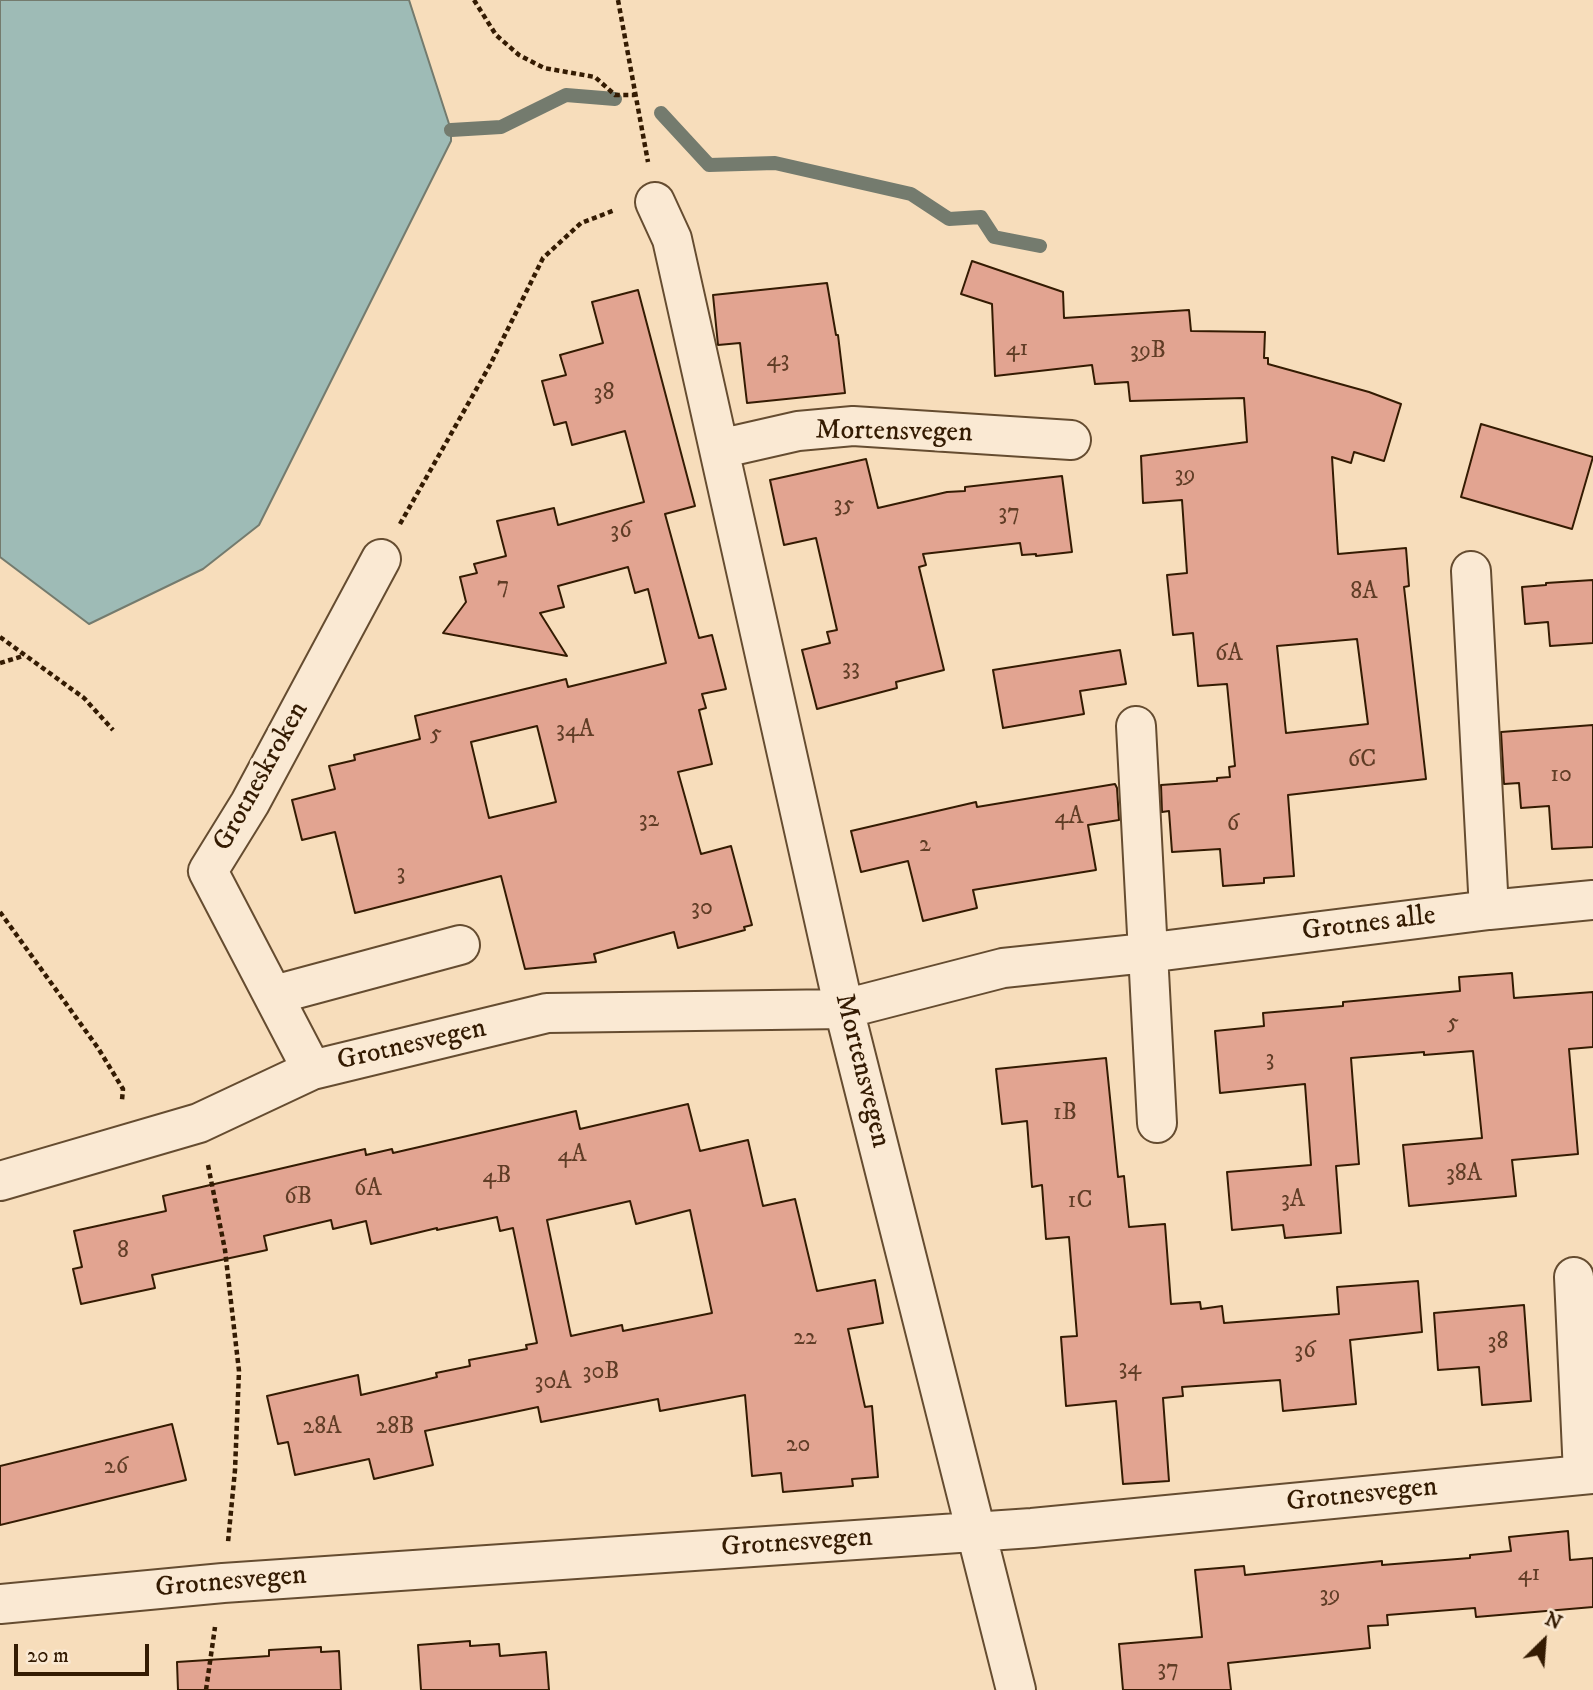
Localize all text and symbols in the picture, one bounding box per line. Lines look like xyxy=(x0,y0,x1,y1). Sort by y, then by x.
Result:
house number: 41 xyxy=(1006,336,1028,364)
house number: 39B xyxy=(1130,338,1166,366)
house number: 43 xyxy=(767,347,789,375)
house number: 38 xyxy=(594,380,614,408)
street label: Mortensvegen xyxy=(815,415,973,451)
house number: 39 xyxy=(1175,462,1195,490)
house number: 35 xyxy=(834,492,854,520)
house number: 37 xyxy=(998,500,1020,528)
house number: 36 xyxy=(610,518,632,546)
house number: 7 xyxy=(497,573,509,601)
house number: 8A xyxy=(1350,579,1378,607)
house number: 6A xyxy=(1215,641,1243,669)
house number: 33 xyxy=(842,655,860,683)
street label: Grotneskroken xyxy=(207,696,317,858)
house number: 34A xyxy=(556,717,594,745)
house number: 5 xyxy=(430,721,442,749)
house number: 6C xyxy=(1348,747,1376,775)
house number: 10 xyxy=(1550,762,1572,790)
house number: 4A xyxy=(1054,804,1084,832)
house number: 32 xyxy=(639,807,659,835)
house number: 6 xyxy=(1227,811,1239,839)
house number: 2 xyxy=(919,832,931,860)
house number: 3 xyxy=(397,860,405,888)
house number: 30 xyxy=(691,895,713,923)
street label: Grotnes alle xyxy=(1300,900,1438,950)
street label: Mortensvegen xyxy=(826,991,896,1151)
house number: 5 xyxy=(1447,1010,1459,1038)
street label: Grotnesvegen xyxy=(334,1013,490,1079)
house number: 3 xyxy=(1266,1046,1274,1074)
house number: 1B xyxy=(1053,1100,1077,1128)
house number: 4A xyxy=(557,1142,587,1170)
house number: 38A xyxy=(1446,1161,1482,1189)
house number: 4B xyxy=(482,1163,512,1191)
house number: 6A xyxy=(354,1176,382,1204)
house number: 6B xyxy=(284,1184,312,1212)
house number: 3A xyxy=(1281,1187,1305,1215)
house number: 1C xyxy=(1068,1188,1092,1216)
house number: 8 xyxy=(117,1238,129,1266)
house number: 22 xyxy=(793,1325,817,1353)
house number: 38 xyxy=(1488,1329,1508,1357)
house number: 36 xyxy=(1294,1338,1316,1366)
house number: 34 xyxy=(1119,1355,1141,1383)
house number: 30B xyxy=(582,1359,620,1387)
house number: 30A xyxy=(534,1369,572,1397)
house number: 28A xyxy=(302,1414,342,1442)
house number: 28B xyxy=(376,1414,414,1442)
house number: 20 xyxy=(786,1432,810,1460)
house number: 26 xyxy=(104,1454,128,1482)
street label: Grotnesvegen xyxy=(1285,1471,1439,1521)
street label: Grotnesvegen xyxy=(720,1522,874,1566)
street label: Grotnesvegen xyxy=(154,1560,308,1606)
house number: 41 xyxy=(1518,1561,1540,1589)
house number: 39 xyxy=(1320,1582,1340,1610)
north arrow xyxy=(1509,1606,1579,1676)
text: N xyxy=(1541,1608,1565,1635)
scale bar xyxy=(18,1630,152,1674)
text: 20 m xyxy=(27,1643,69,1669)
house number: 37 xyxy=(1157,1656,1179,1684)

